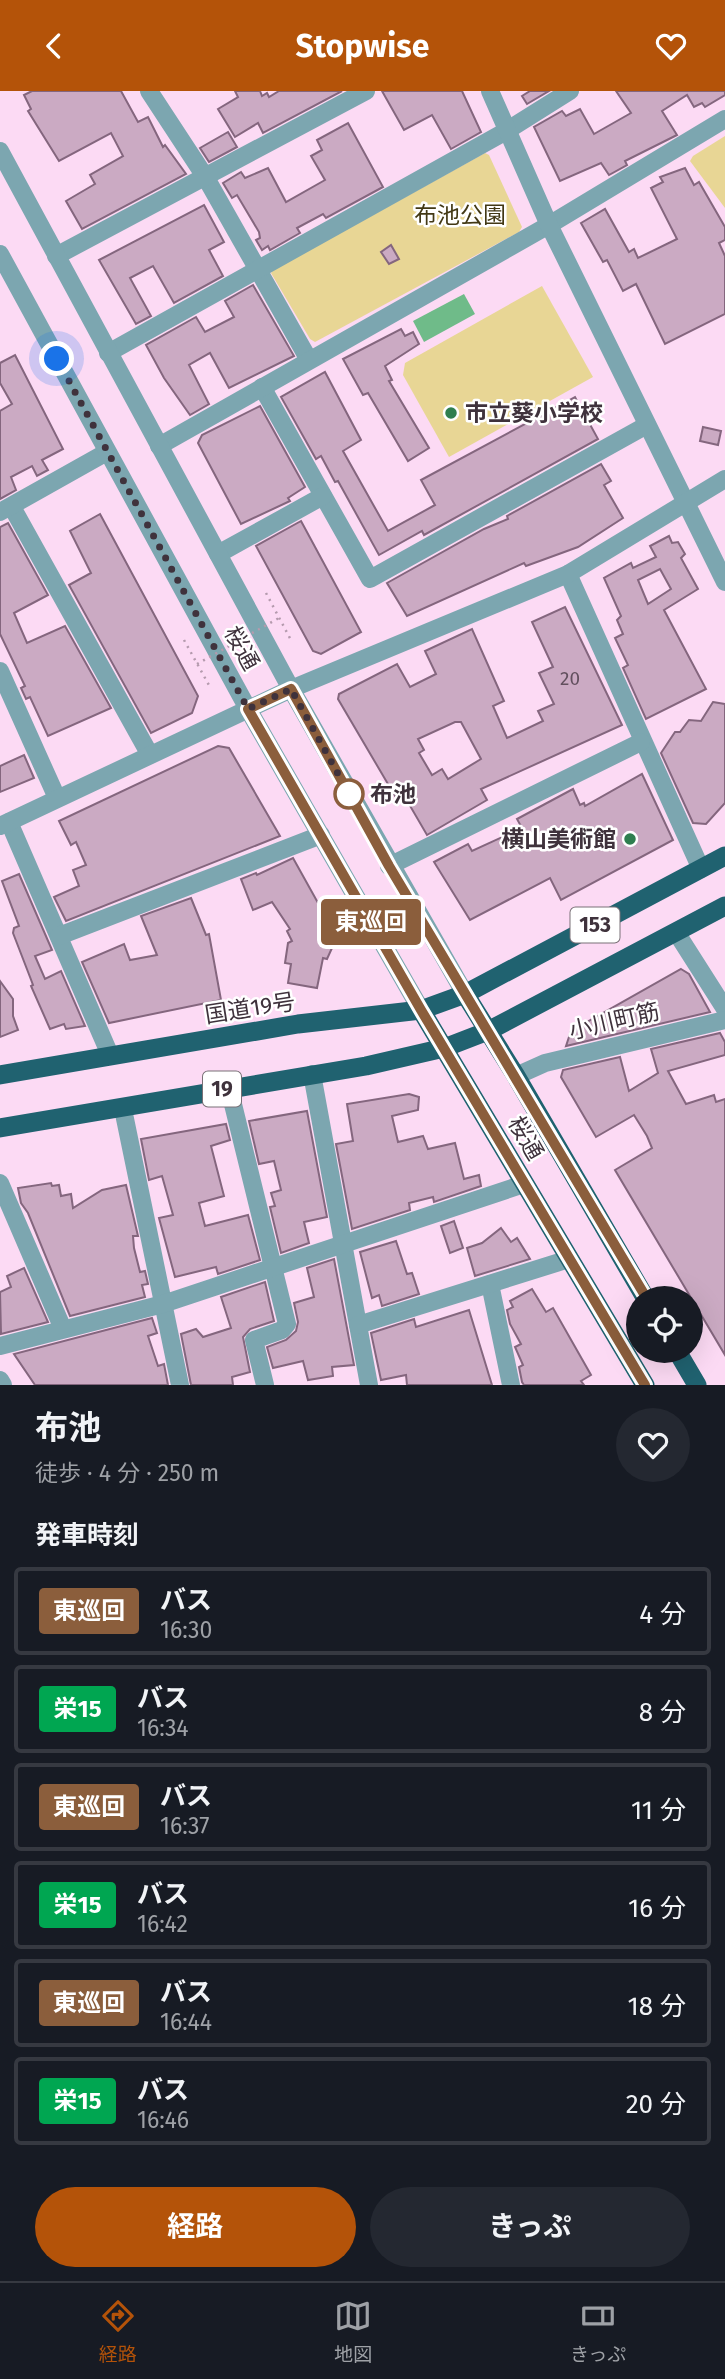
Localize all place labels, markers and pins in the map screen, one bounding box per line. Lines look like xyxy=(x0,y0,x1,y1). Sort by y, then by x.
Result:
place label: 市立葵小学校 xyxy=(465,399,603,427)
marker: 市立葵小学校 xyxy=(443,405,459,421)
marker: 布池 xyxy=(334,779,364,809)
place label: 布池 xyxy=(370,780,416,808)
place label: 横山美術館 xyxy=(501,825,616,853)
marker: 横山美術館 xyxy=(622,831,638,847)

